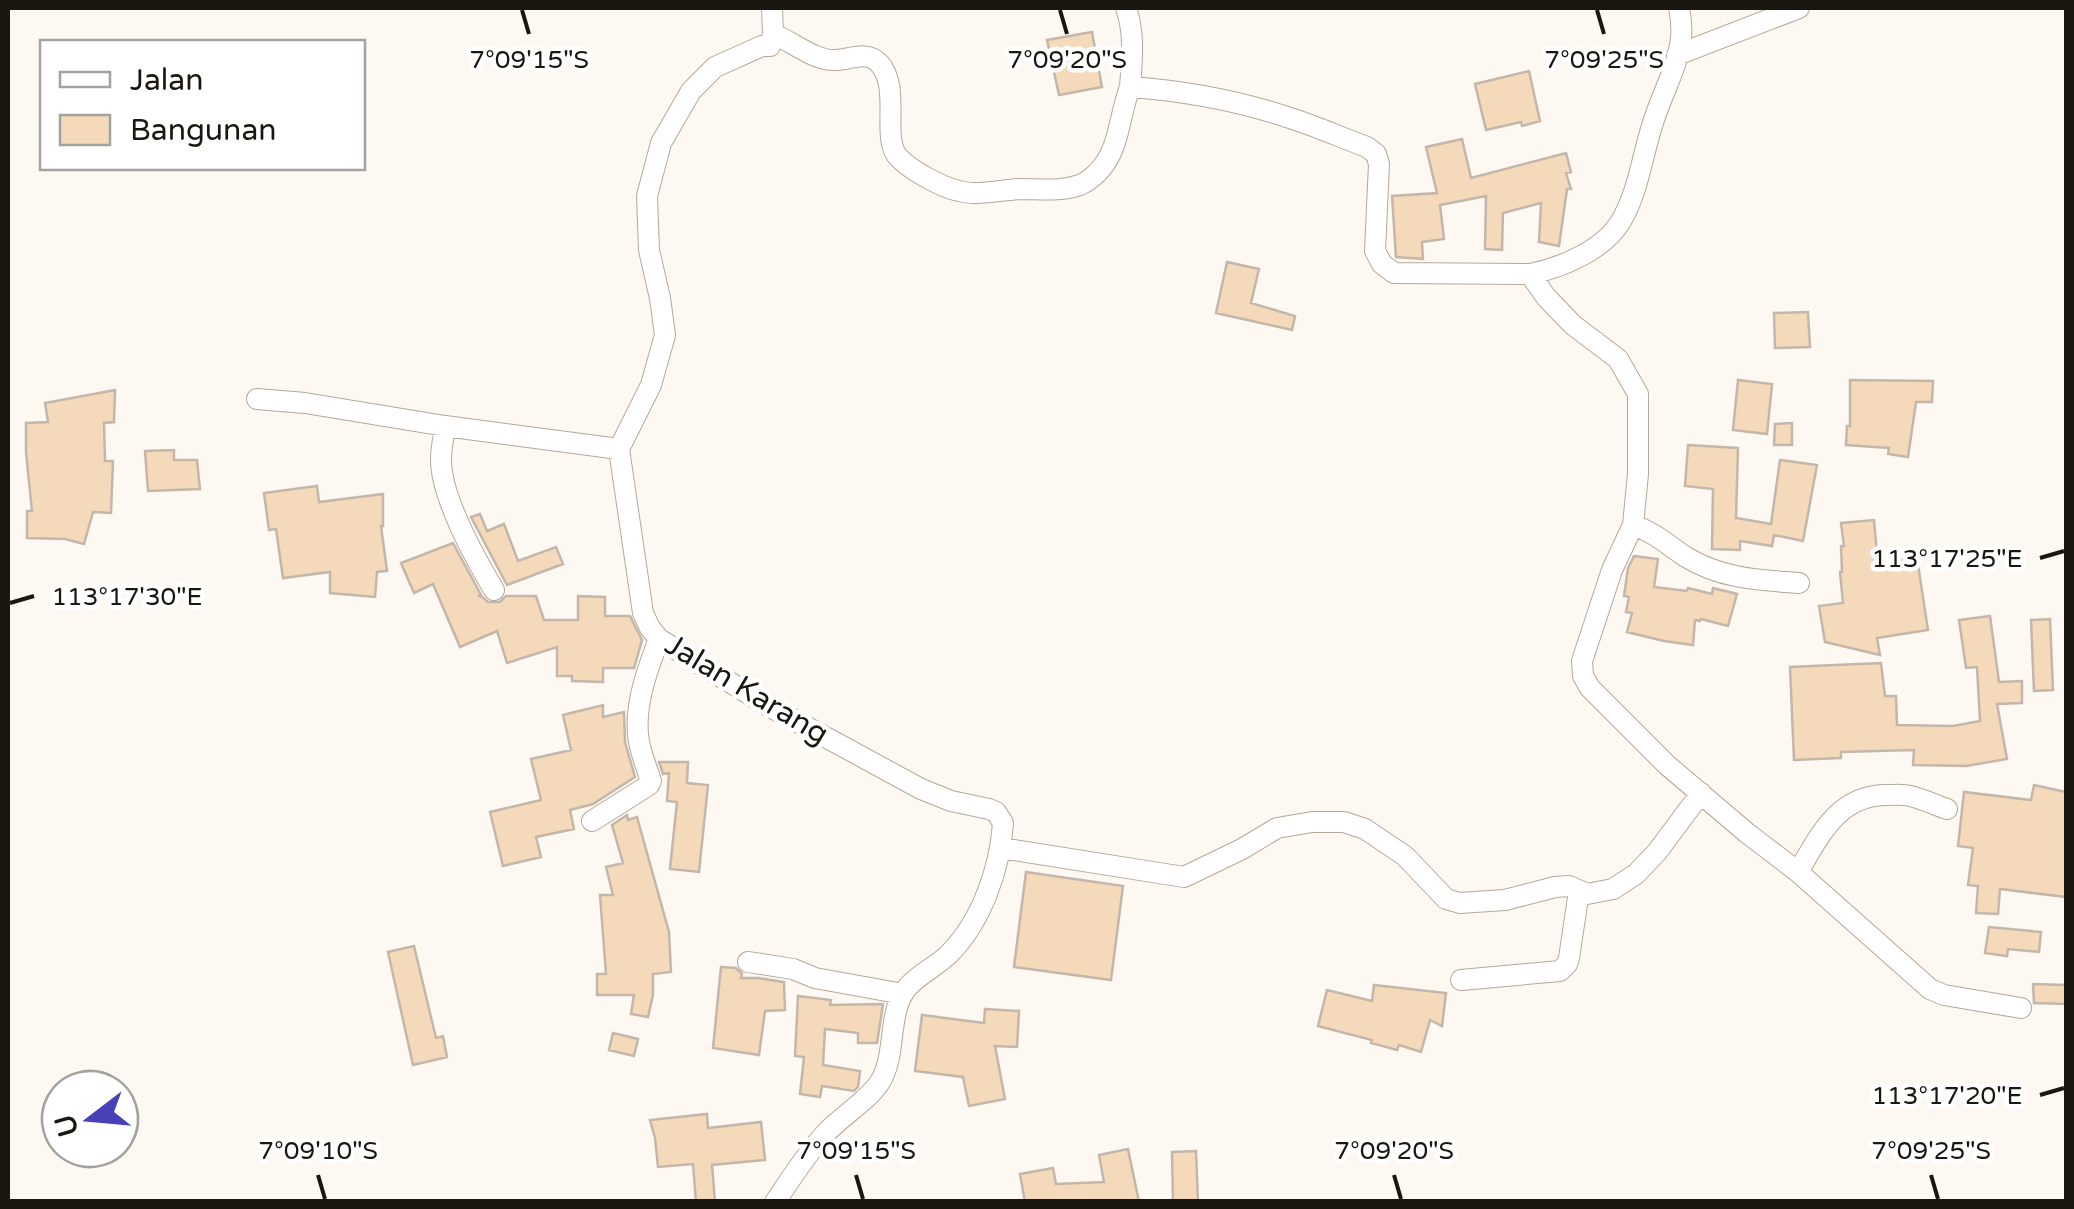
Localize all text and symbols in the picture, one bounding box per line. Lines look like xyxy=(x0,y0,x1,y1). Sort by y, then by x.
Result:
legend xyxy=(40,40,365,170)
text: 7°09'15"S xyxy=(469,45,589,75)
text: 7°09'20"S xyxy=(1007,45,1127,75)
text: 7°09'25"S xyxy=(1544,45,1664,75)
text: Jalan xyxy=(130,62,203,99)
text: Bangunan xyxy=(130,112,277,149)
text: 113°17'25"E xyxy=(1871,544,2023,574)
text: 113°17'30"E xyxy=(51,582,203,612)
street label: Jalan Karang xyxy=(658,626,835,753)
north arrow xyxy=(40,1069,140,1169)
text: 113°17'20"E xyxy=(1871,1081,2023,1111)
text: U xyxy=(48,1111,86,1141)
text: 7°09'10"S xyxy=(258,1136,378,1166)
text: 7°09'15"S xyxy=(796,1136,916,1166)
text: 7°09'20"S xyxy=(1334,1136,1454,1166)
text: 7°09'25"S xyxy=(1871,1136,1991,1166)

